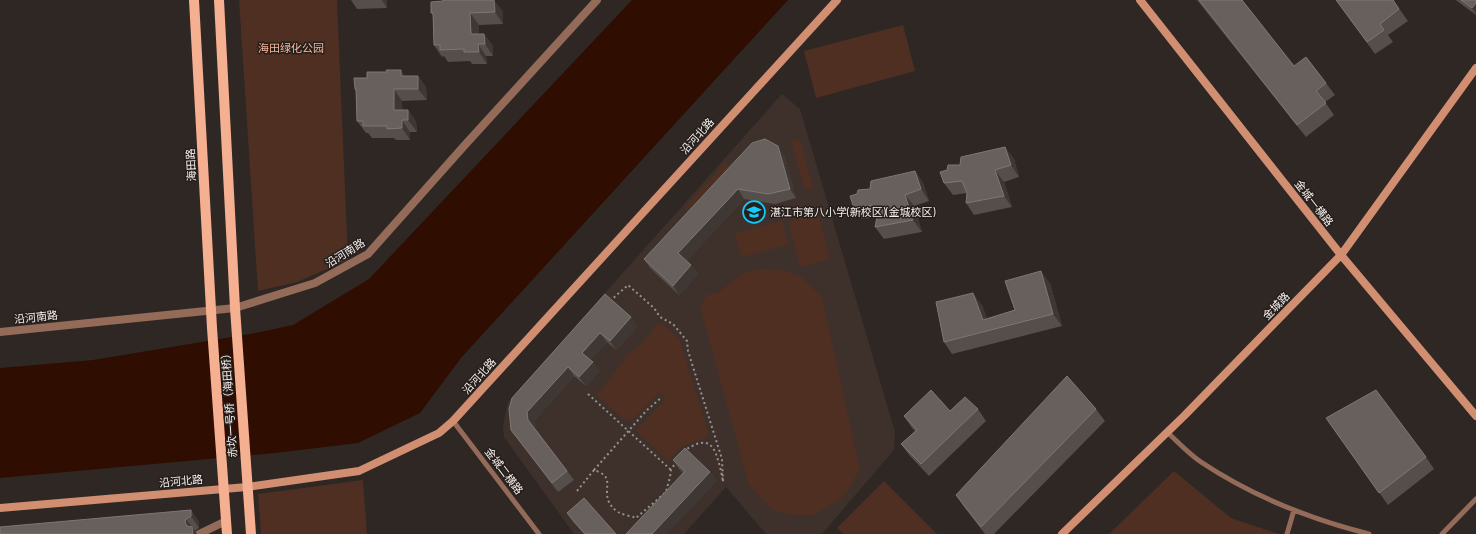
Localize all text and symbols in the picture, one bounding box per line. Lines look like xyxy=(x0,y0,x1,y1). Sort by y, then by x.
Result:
park label: 海田绿化公园 xyxy=(258,41,324,54)
street label: 沿河北路 xyxy=(677,115,716,156)
street label: 海田路 xyxy=(183,148,198,182)
street label: 金城一横路 xyxy=(1292,177,1336,228)
school or university icon: 湛江市第八小学(新校区)(金城校区) xyxy=(741,199,767,225)
place label: 湛江市第八小学(新校区)(金城校区) xyxy=(770,205,936,218)
street label: 沿河南路 xyxy=(323,235,367,270)
street label: 金城路 xyxy=(1260,289,1292,322)
street label: 沿河南路 xyxy=(13,308,59,325)
street label: 赤坎一号桥（海田桥） xyxy=(218,348,239,458)
street label: 沿河北路 xyxy=(459,355,498,396)
street label: 金城二横路 xyxy=(483,445,526,497)
street label: 沿河北路 xyxy=(158,472,203,489)

